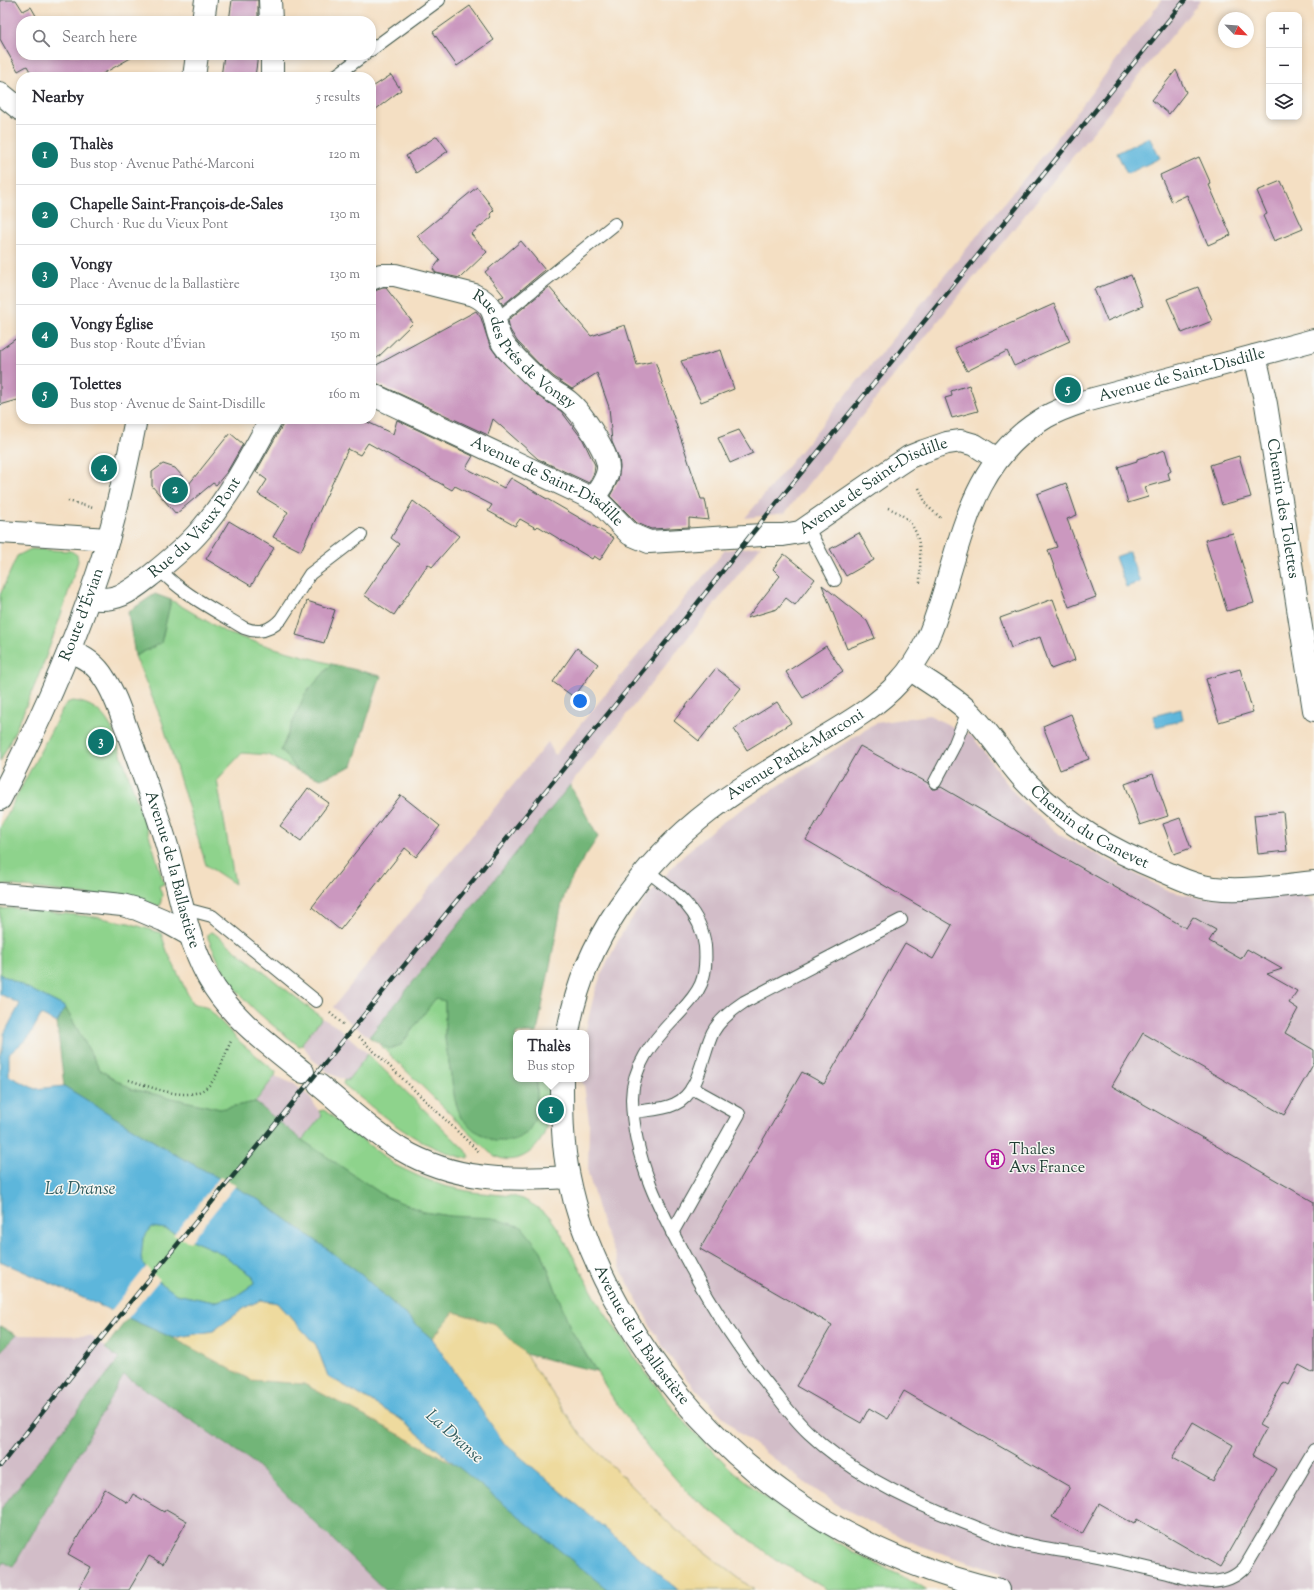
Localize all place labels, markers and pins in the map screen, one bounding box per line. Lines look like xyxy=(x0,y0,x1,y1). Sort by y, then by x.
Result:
pin: 5 xyxy=(1055,375,1081,405)
pin: 4 xyxy=(91,453,117,483)
pin: 2 xyxy=(162,475,188,505)
pin: 3 xyxy=(88,727,114,757)
pin: 1 xyxy=(538,1095,564,1125)
place label: Thales Avs France xyxy=(1009,1139,1085,1180)
building icon: Thales Avs France xyxy=(984,1148,1006,1170)

